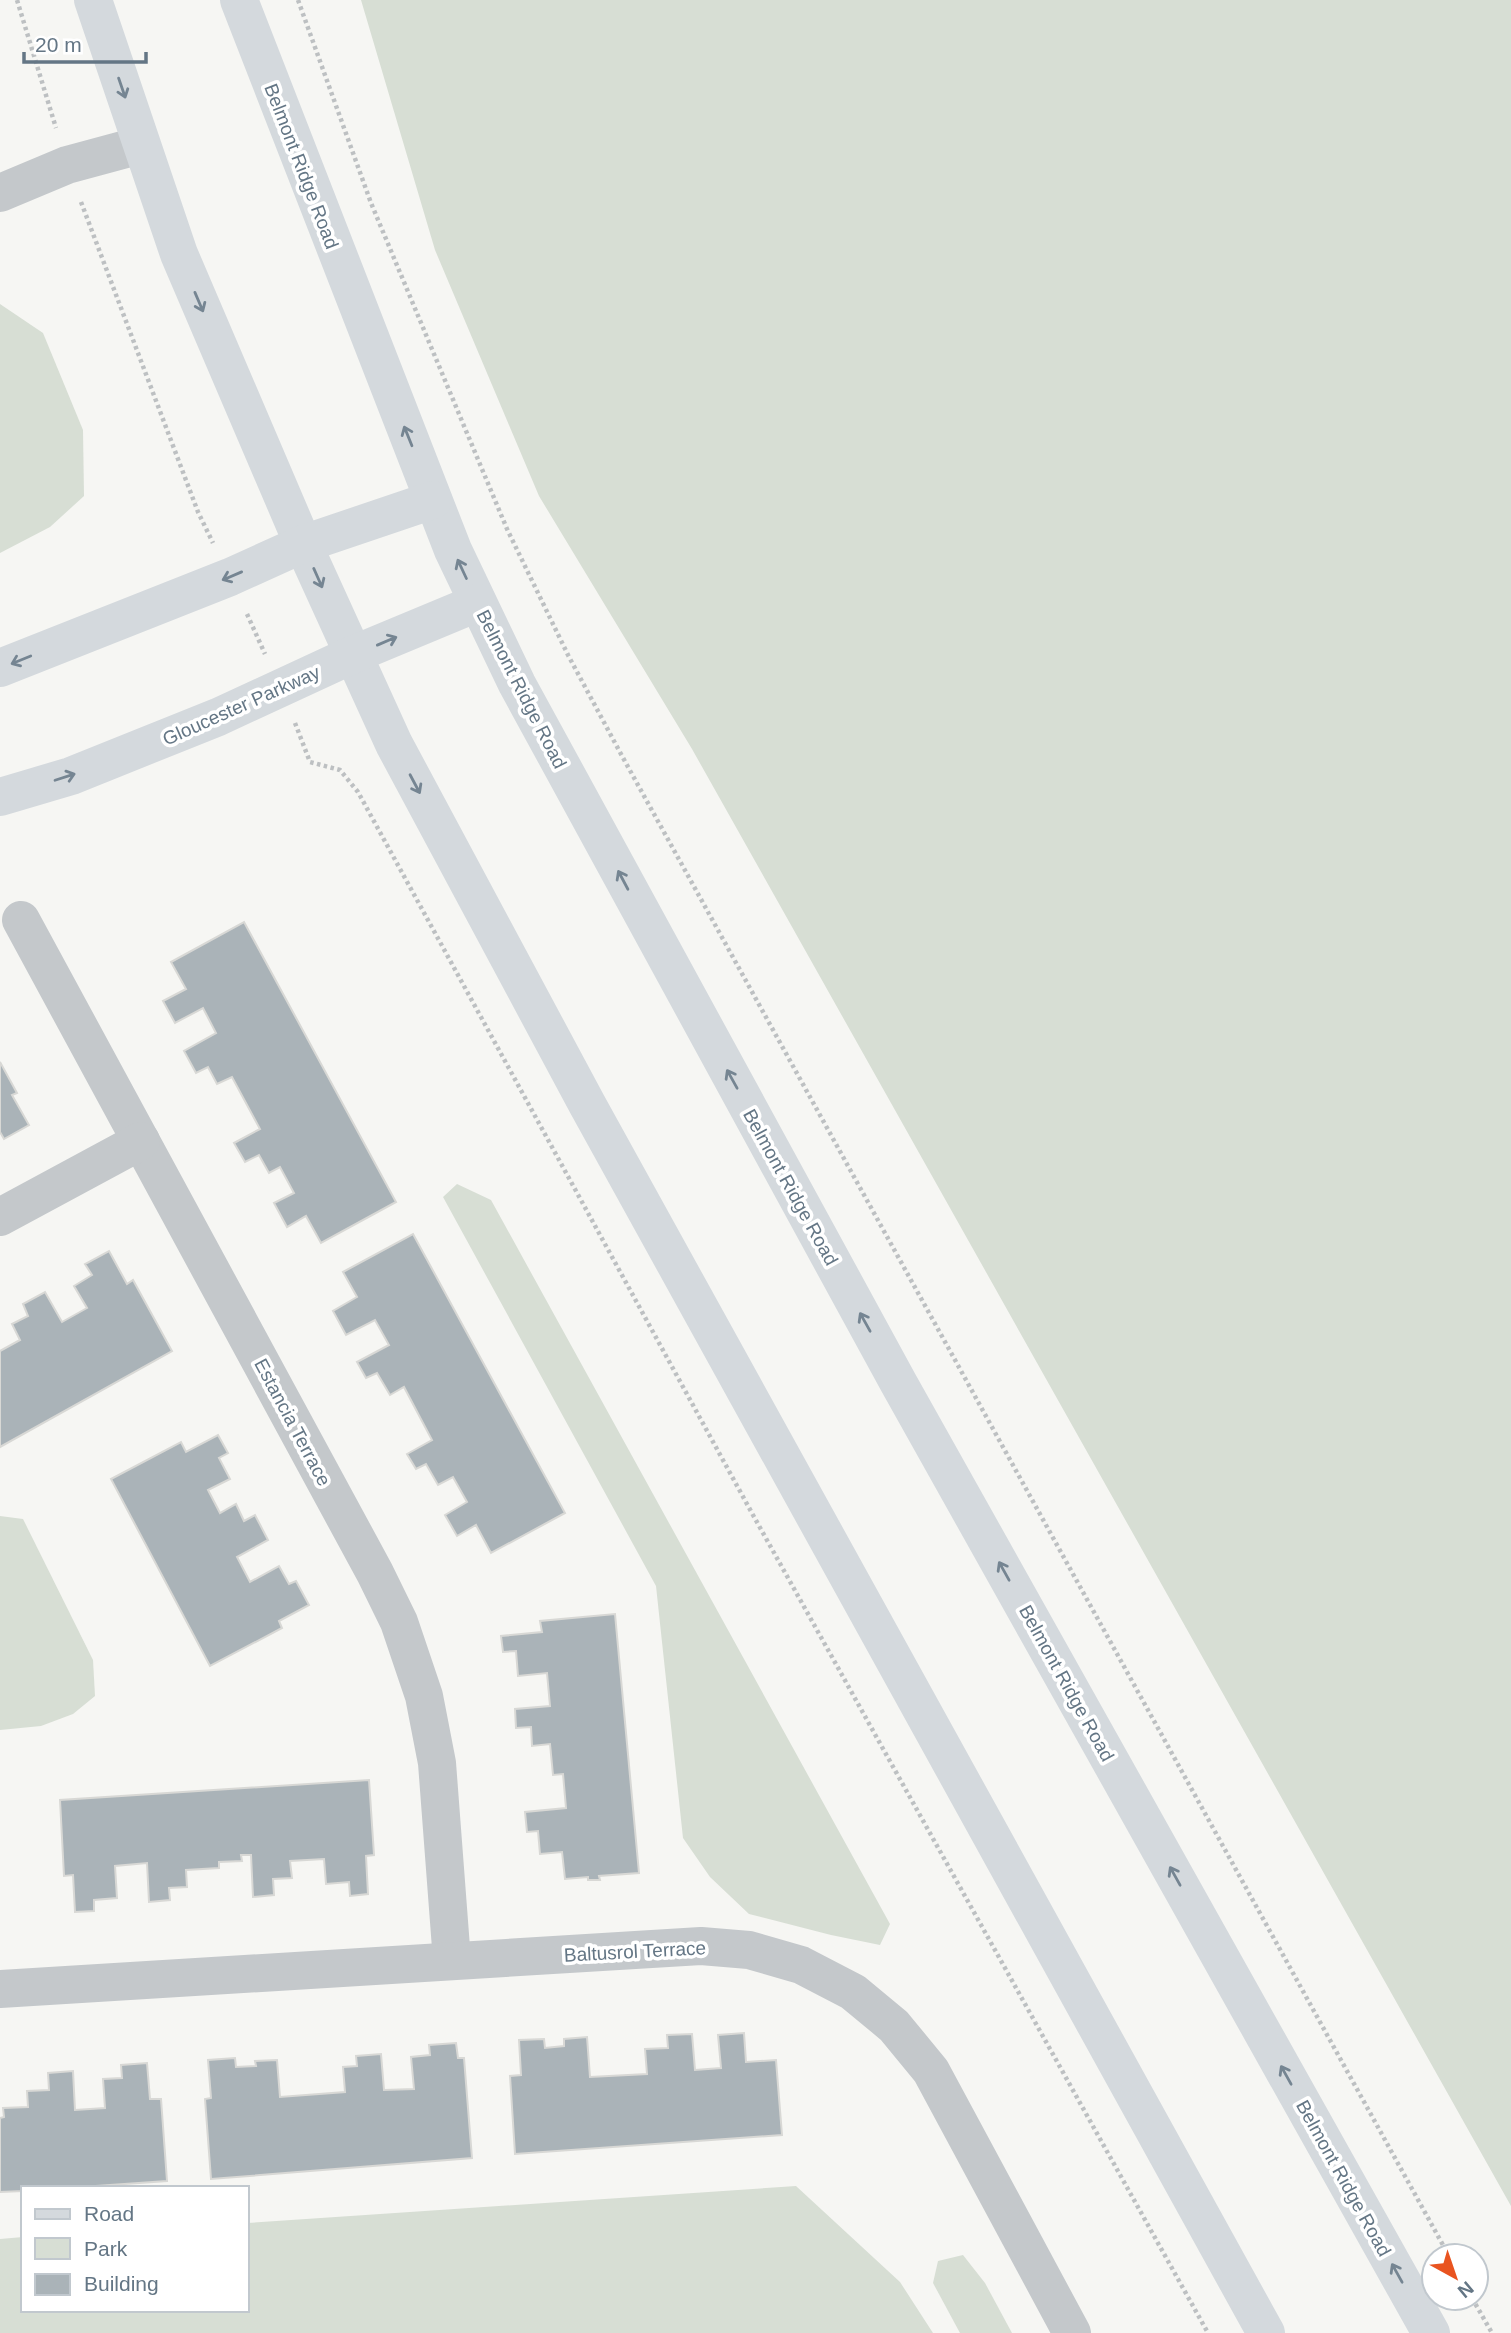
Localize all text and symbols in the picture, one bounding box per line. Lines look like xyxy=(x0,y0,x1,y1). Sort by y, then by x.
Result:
scale bar xyxy=(24,21,147,65)
text: 20 m xyxy=(35,33,82,56)
one-way arrow xyxy=(116,77,129,99)
street label: Belmont Ridge Road xyxy=(260,81,343,252)
one-way arrow xyxy=(193,291,206,312)
one-way arrow xyxy=(401,426,414,448)
one-way arrow xyxy=(455,559,468,580)
one-way arrow xyxy=(312,567,325,589)
one-way arrow xyxy=(222,570,243,583)
street label: Belmont Ridge Road xyxy=(472,606,571,772)
one-way arrow xyxy=(376,633,398,646)
one-way arrow xyxy=(10,654,32,667)
street label: Gloucester Parkway xyxy=(159,661,324,750)
one-way arrow xyxy=(54,770,76,782)
one-way arrow xyxy=(409,773,423,794)
one-way arrow xyxy=(616,870,630,890)
one-way arrow xyxy=(725,1070,739,1090)
street label: Belmont Ridge Road xyxy=(739,1105,842,1269)
one-way arrow xyxy=(858,1312,872,1332)
street label: Estancia Terrace xyxy=(250,1355,335,1489)
one-way arrow xyxy=(997,1561,1010,1582)
street label: Belmont Ridge Road xyxy=(1015,1601,1118,1765)
one-way arrow xyxy=(1168,1867,1182,1887)
street label: Baltusrol Terrace xyxy=(563,1937,707,1966)
one-way arrow xyxy=(1279,2065,1292,2086)
street label: Belmont Ridge Road xyxy=(1292,2096,1395,2260)
legend xyxy=(21,2186,248,2312)
text: Road xyxy=(84,2202,134,2225)
text: Park xyxy=(84,2237,128,2260)
north arrow xyxy=(1420,2242,1490,2312)
one-way arrow xyxy=(1390,2264,1404,2284)
text: Building xyxy=(84,2272,159,2295)
text: N xyxy=(1454,2277,1478,2302)

